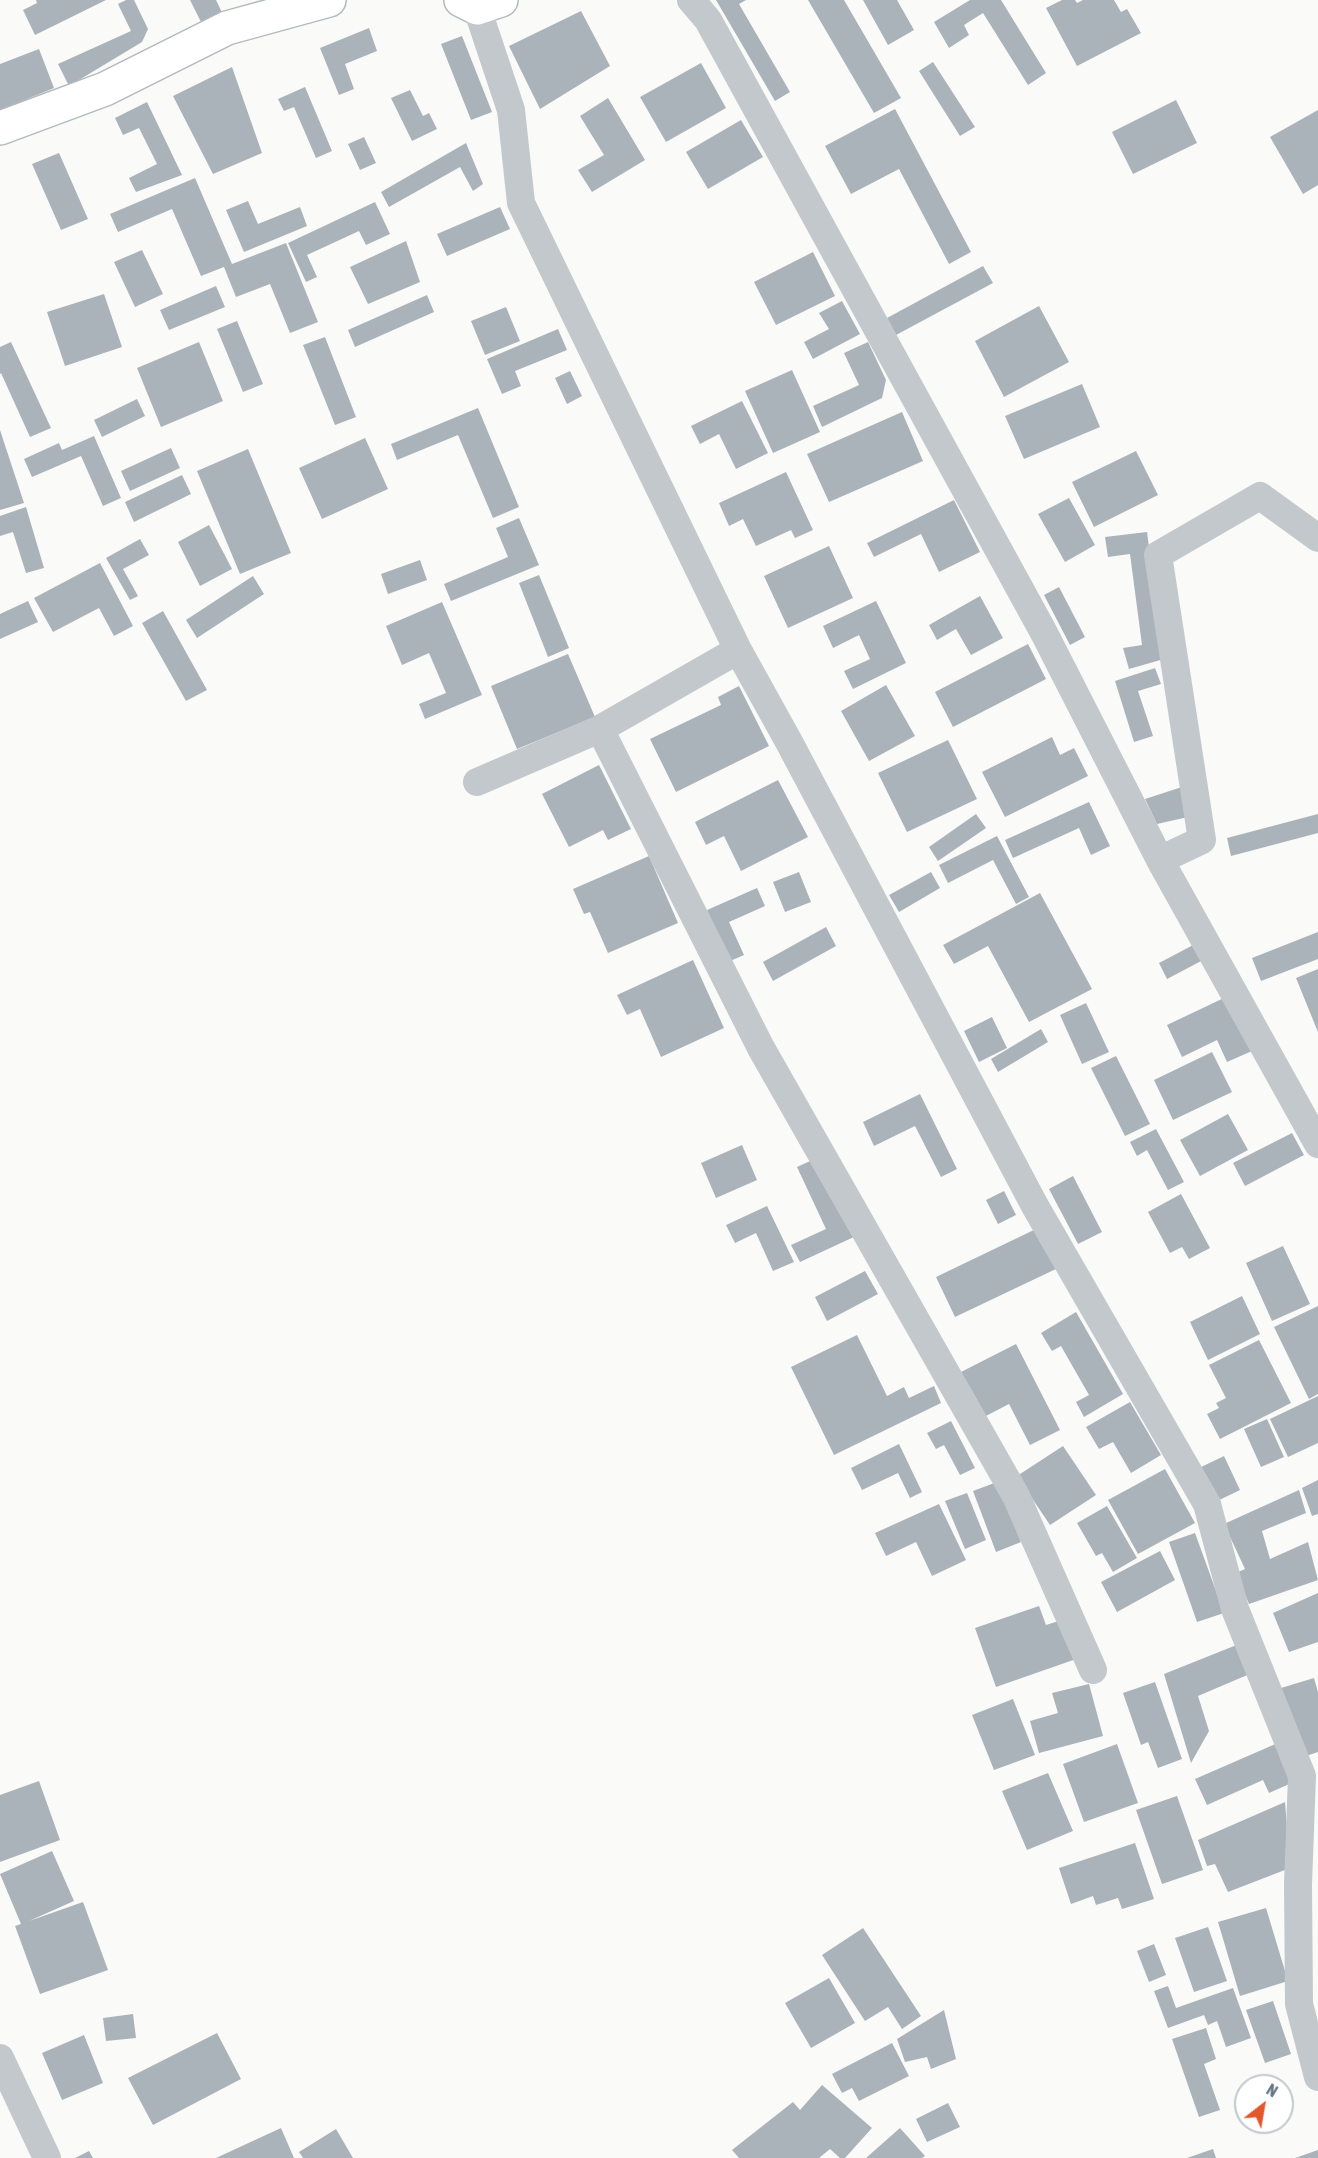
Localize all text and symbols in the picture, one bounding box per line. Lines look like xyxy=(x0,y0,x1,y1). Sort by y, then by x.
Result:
north arrow xyxy=(1234,2074,1294,2134)
text: N xyxy=(1264,2080,1281,2100)

